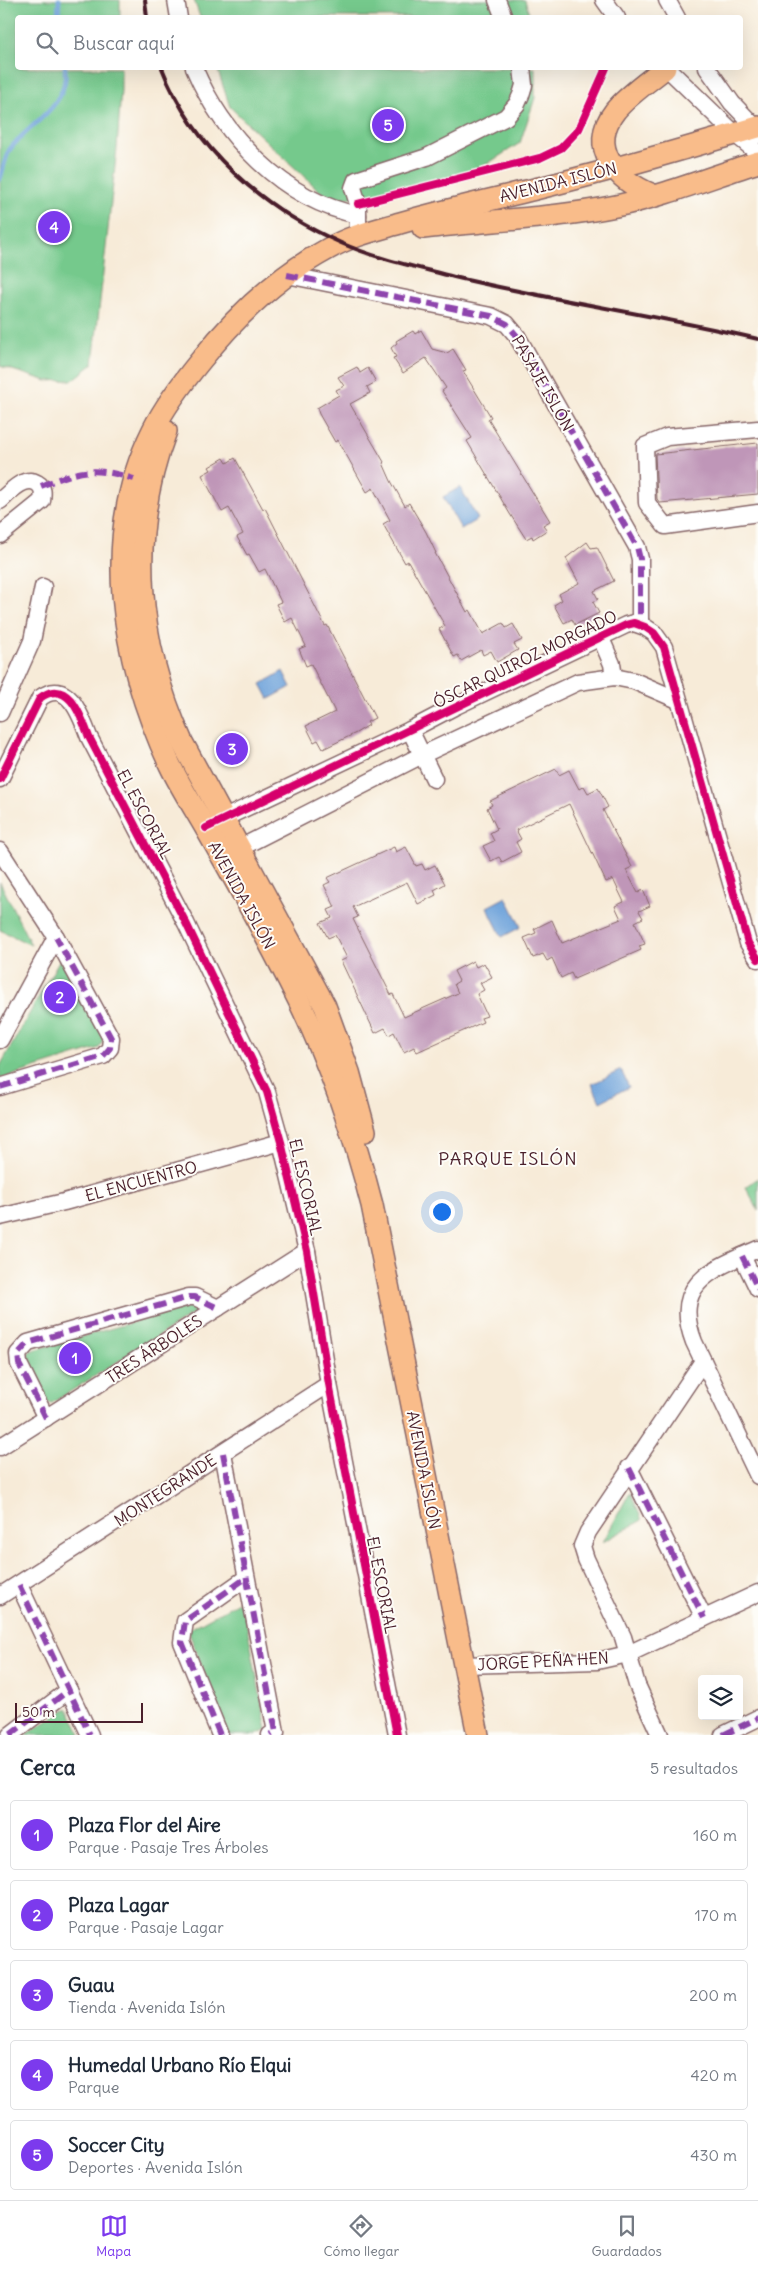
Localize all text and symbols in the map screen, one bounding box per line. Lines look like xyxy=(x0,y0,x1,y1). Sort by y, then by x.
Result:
search box xyxy=(15,15,743,70)
icon: search xyxy=(33,29,61,57)
text: Buscar aquí xyxy=(73,31,174,55)
pin: 5 xyxy=(372,106,404,144)
street label: AVENIDA ISLÓN xyxy=(497,158,619,206)
pin: 4 xyxy=(38,208,70,246)
street label: PASAJE ISLÓN xyxy=(508,332,578,434)
street label: ÓSCAR QUIROZ MORGADO xyxy=(430,606,620,712)
pin: 3 xyxy=(216,730,248,768)
street label: EL ESCORIAL xyxy=(113,766,177,863)
street label: AVENIDA ISLÓN xyxy=(204,838,280,952)
pin: 2 xyxy=(44,978,76,1016)
street label: EL ESCORIAL xyxy=(285,1137,327,1238)
district label: PARQUE ISLÓN xyxy=(438,1147,578,1170)
street label: EL ENCUENTRO xyxy=(83,1156,199,1206)
your location xyxy=(429,1199,455,1225)
street label: TRES ÁRBOLES xyxy=(102,1310,206,1388)
pin: 1 xyxy=(59,1339,91,1377)
street label: AVENIDA ISLÓN xyxy=(403,1409,445,1531)
street label: MONTEGRANDE xyxy=(110,1450,220,1530)
street label: EL ESCORIAL xyxy=(363,1535,401,1636)
street label: JORGE PEÑA HEN xyxy=(477,1648,609,1674)
map controls xyxy=(698,1675,743,1720)
button: layers xyxy=(698,1675,743,1720)
scale bar xyxy=(15,1700,142,1723)
text: 50 m xyxy=(22,1703,55,1721)
text: Cerca xyxy=(20,1754,75,1781)
text: 5 resultados xyxy=(650,1758,738,1778)
text: Plaza Flor del Aire xyxy=(68,1813,221,1837)
text: 1 xyxy=(34,1825,40,1845)
text: 160 m xyxy=(693,1825,737,1845)
text: Parque · Pasaje Tres Árboles xyxy=(68,1837,269,1857)
text: Plaza Lagar xyxy=(68,1893,169,1917)
text: 2 xyxy=(33,1905,41,1925)
text: 170 m xyxy=(694,1905,737,1925)
text: Parque · Pasaje Lagar xyxy=(68,1917,224,1937)
text: Guau xyxy=(68,1973,115,1997)
text: 3 xyxy=(32,1985,42,2005)
text: 200 m xyxy=(689,1985,737,2005)
text: Tienda · Avenida Islón xyxy=(68,1997,225,2017)
text: Humedal Urbano Río Elqui xyxy=(68,2053,291,2077)
text: 4 xyxy=(32,2065,42,2085)
text: 420 m xyxy=(691,2065,737,2085)
text: Parque xyxy=(68,2077,119,2097)
text: Soccer City xyxy=(68,2133,165,2157)
text: 5 xyxy=(32,2145,42,2165)
text: 430 m xyxy=(690,2145,737,2165)
text: Deportes · Avenida Islón xyxy=(68,2157,243,2177)
tab: Mapa xyxy=(96,2212,131,2260)
tab: Cómo llegar xyxy=(324,2212,399,2260)
tab: Guardados xyxy=(591,2212,662,2260)

